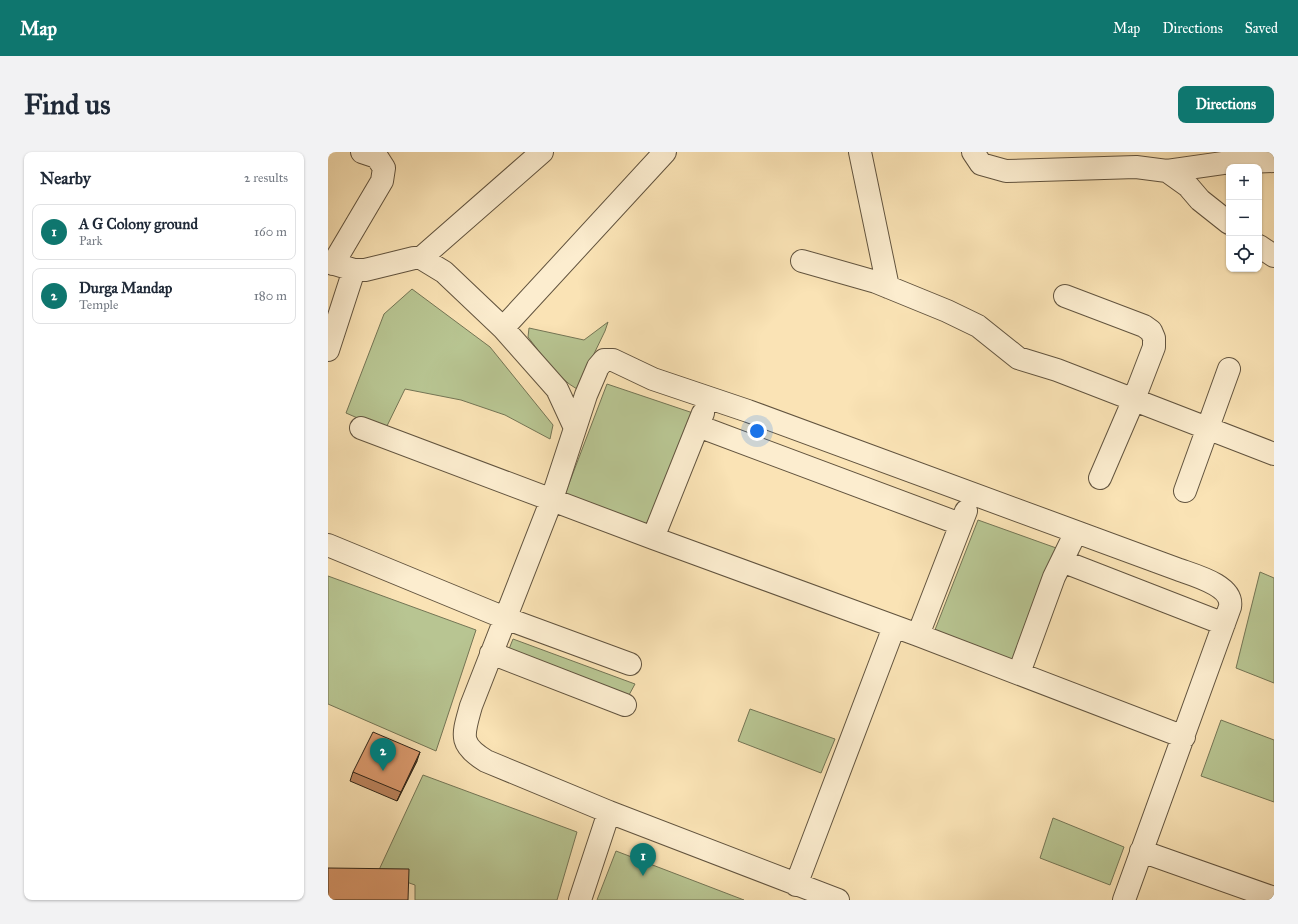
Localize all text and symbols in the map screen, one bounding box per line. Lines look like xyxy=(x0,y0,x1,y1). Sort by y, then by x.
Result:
text: Map xyxy=(20,17,57,40)
text: Map xyxy=(1113,20,1140,37)
text: Directions xyxy=(1162,20,1223,37)
text: Saved xyxy=(1245,20,1278,37)
button: Directions xyxy=(1178,86,1274,123)
text: Find us xyxy=(24,87,110,122)
map controls xyxy=(1226,164,1262,272)
button: + xyxy=(1226,164,1262,200)
text: Nearby xyxy=(40,168,91,189)
text: 2 results xyxy=(244,170,288,186)
button: − xyxy=(1226,200,1262,236)
text: A G Colony ground xyxy=(79,215,198,233)
text: 1 xyxy=(51,224,57,240)
text: 160 m xyxy=(254,224,287,240)
text: Park xyxy=(79,233,103,249)
button: locate xyxy=(1226,236,1262,272)
text: Durga Mandap xyxy=(79,279,172,297)
text: 2 xyxy=(51,288,57,304)
text: 180 m xyxy=(254,288,287,304)
text: Temple xyxy=(79,297,119,313)
your location xyxy=(747,421,767,441)
pin: 2 xyxy=(370,738,396,771)
pin: 1 xyxy=(630,843,656,876)

